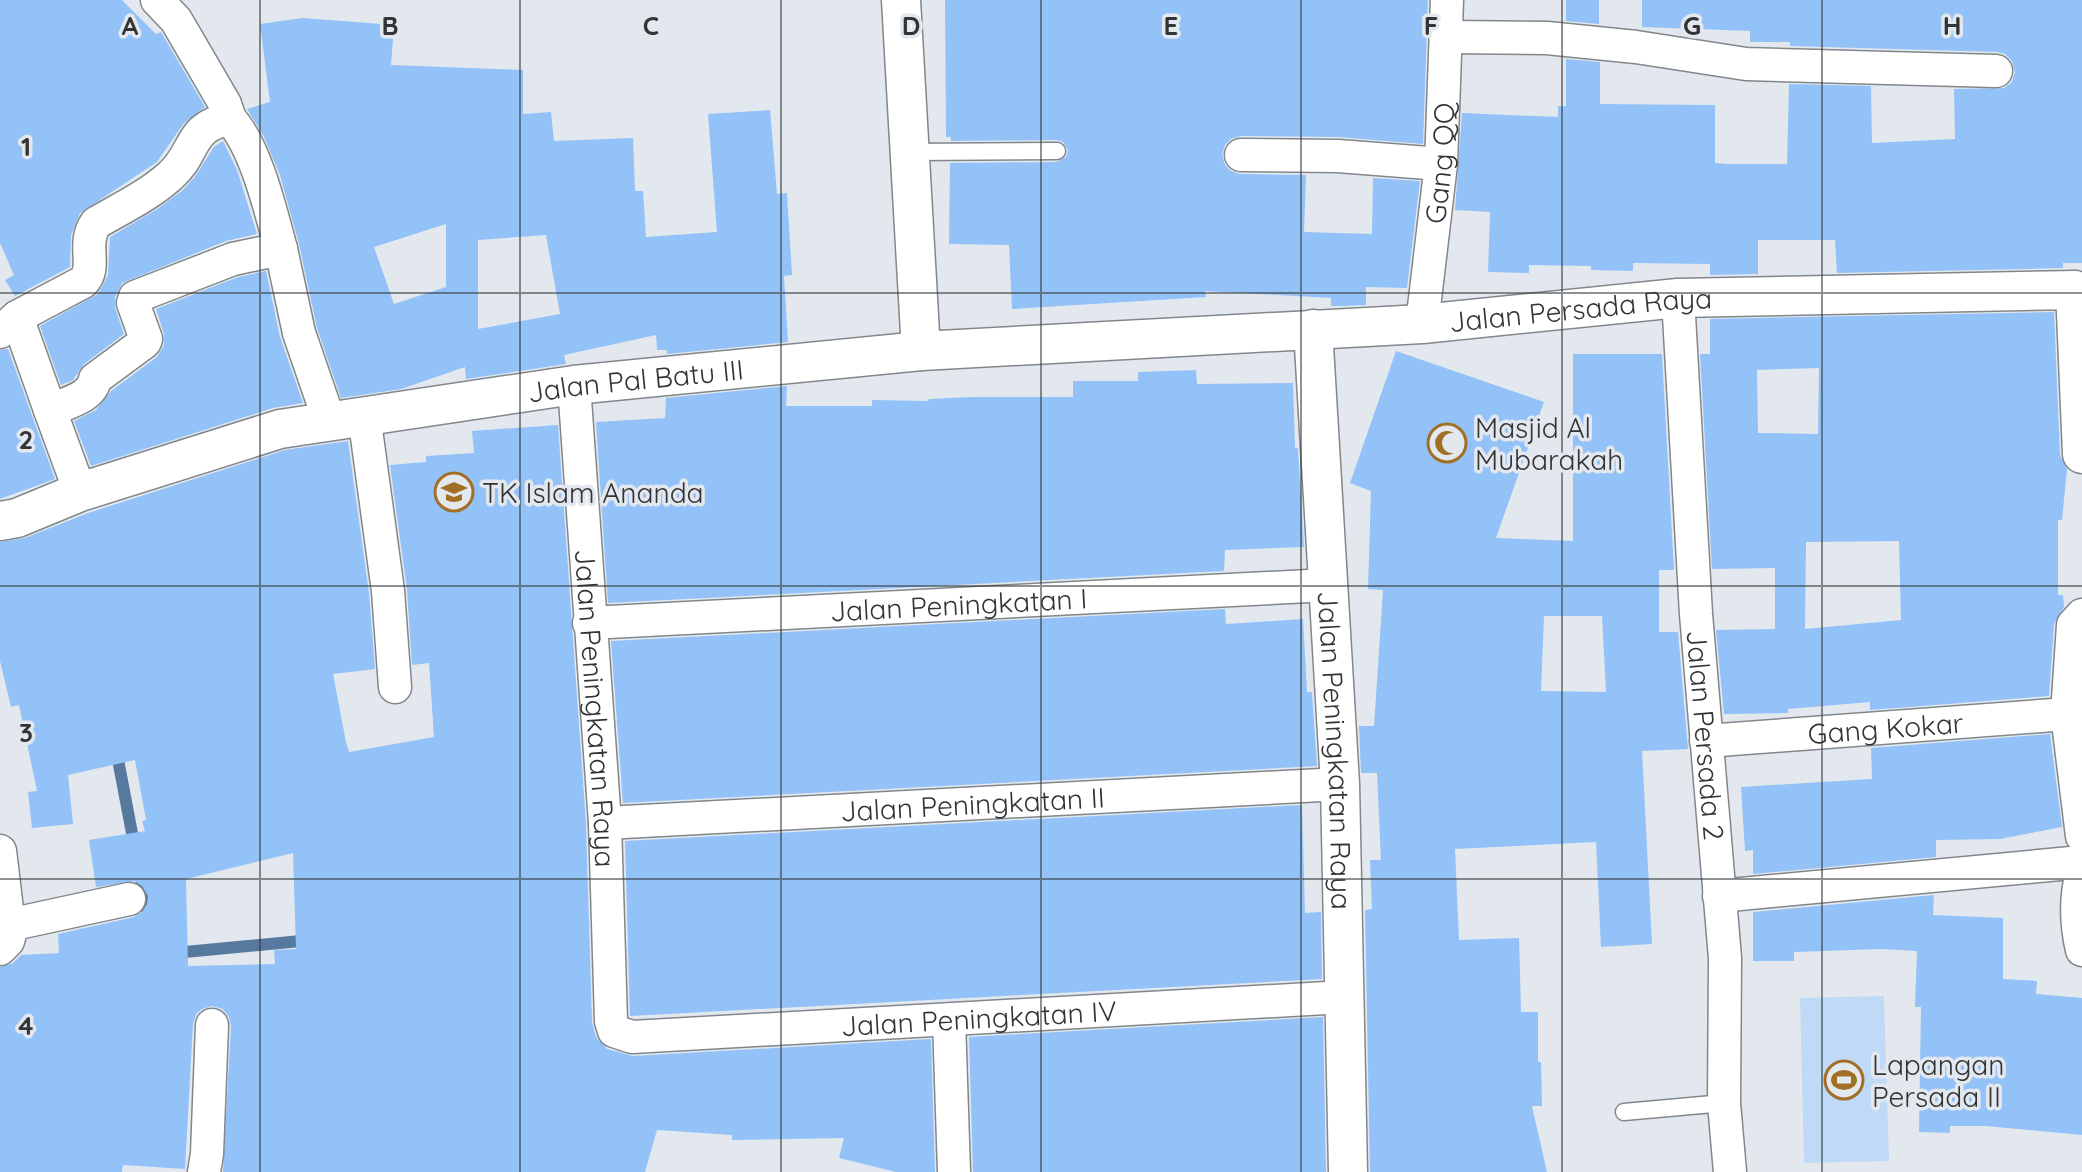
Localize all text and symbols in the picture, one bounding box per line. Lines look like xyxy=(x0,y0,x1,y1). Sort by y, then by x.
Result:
text: A xyxy=(122,9,139,42)
text: B xyxy=(381,9,399,42)
text: C xyxy=(643,9,659,42)
text: D xyxy=(902,9,920,42)
text: E xyxy=(1164,9,1178,42)
text: F xyxy=(1424,9,1438,42)
text: G xyxy=(1683,9,1701,42)
text: H xyxy=(1943,9,1961,42)
street label: Gang QQ xyxy=(1417,100,1461,226)
text: 1 xyxy=(21,130,31,163)
street label: Jalan Persada Raya xyxy=(1447,280,1712,339)
street label: Jalan Pal Batu III xyxy=(525,351,745,409)
place label: Masjid Al Mubarakah xyxy=(1475,410,1623,477)
mosque icon: Masjid Al Mubarakah xyxy=(1426,422,1468,464)
text: 2 xyxy=(19,423,33,456)
school or university icon: TK Islam Ananda xyxy=(433,471,475,513)
place label: TK Islam Ananda xyxy=(482,475,704,510)
street label: Jalan Peningkatan Raya xyxy=(568,548,624,868)
street label: Jalan Peningkatan I xyxy=(829,580,1088,628)
street label: Jalan Peningkatan Raya xyxy=(1311,590,1360,910)
street label: Jalan Persada 2 xyxy=(1680,629,1732,842)
street label: Gang Kokar xyxy=(1806,704,1965,751)
text: 3 xyxy=(19,716,33,749)
street label: Jalan Peningkatan II xyxy=(839,779,1106,828)
street label: Jalan Peningkatan IV xyxy=(840,992,1118,1043)
text: 4 xyxy=(18,1009,34,1042)
place label: Lapangan Persada II xyxy=(1872,1047,2004,1114)
sports icon: Lapangan Persada II xyxy=(1823,1059,1865,1101)

